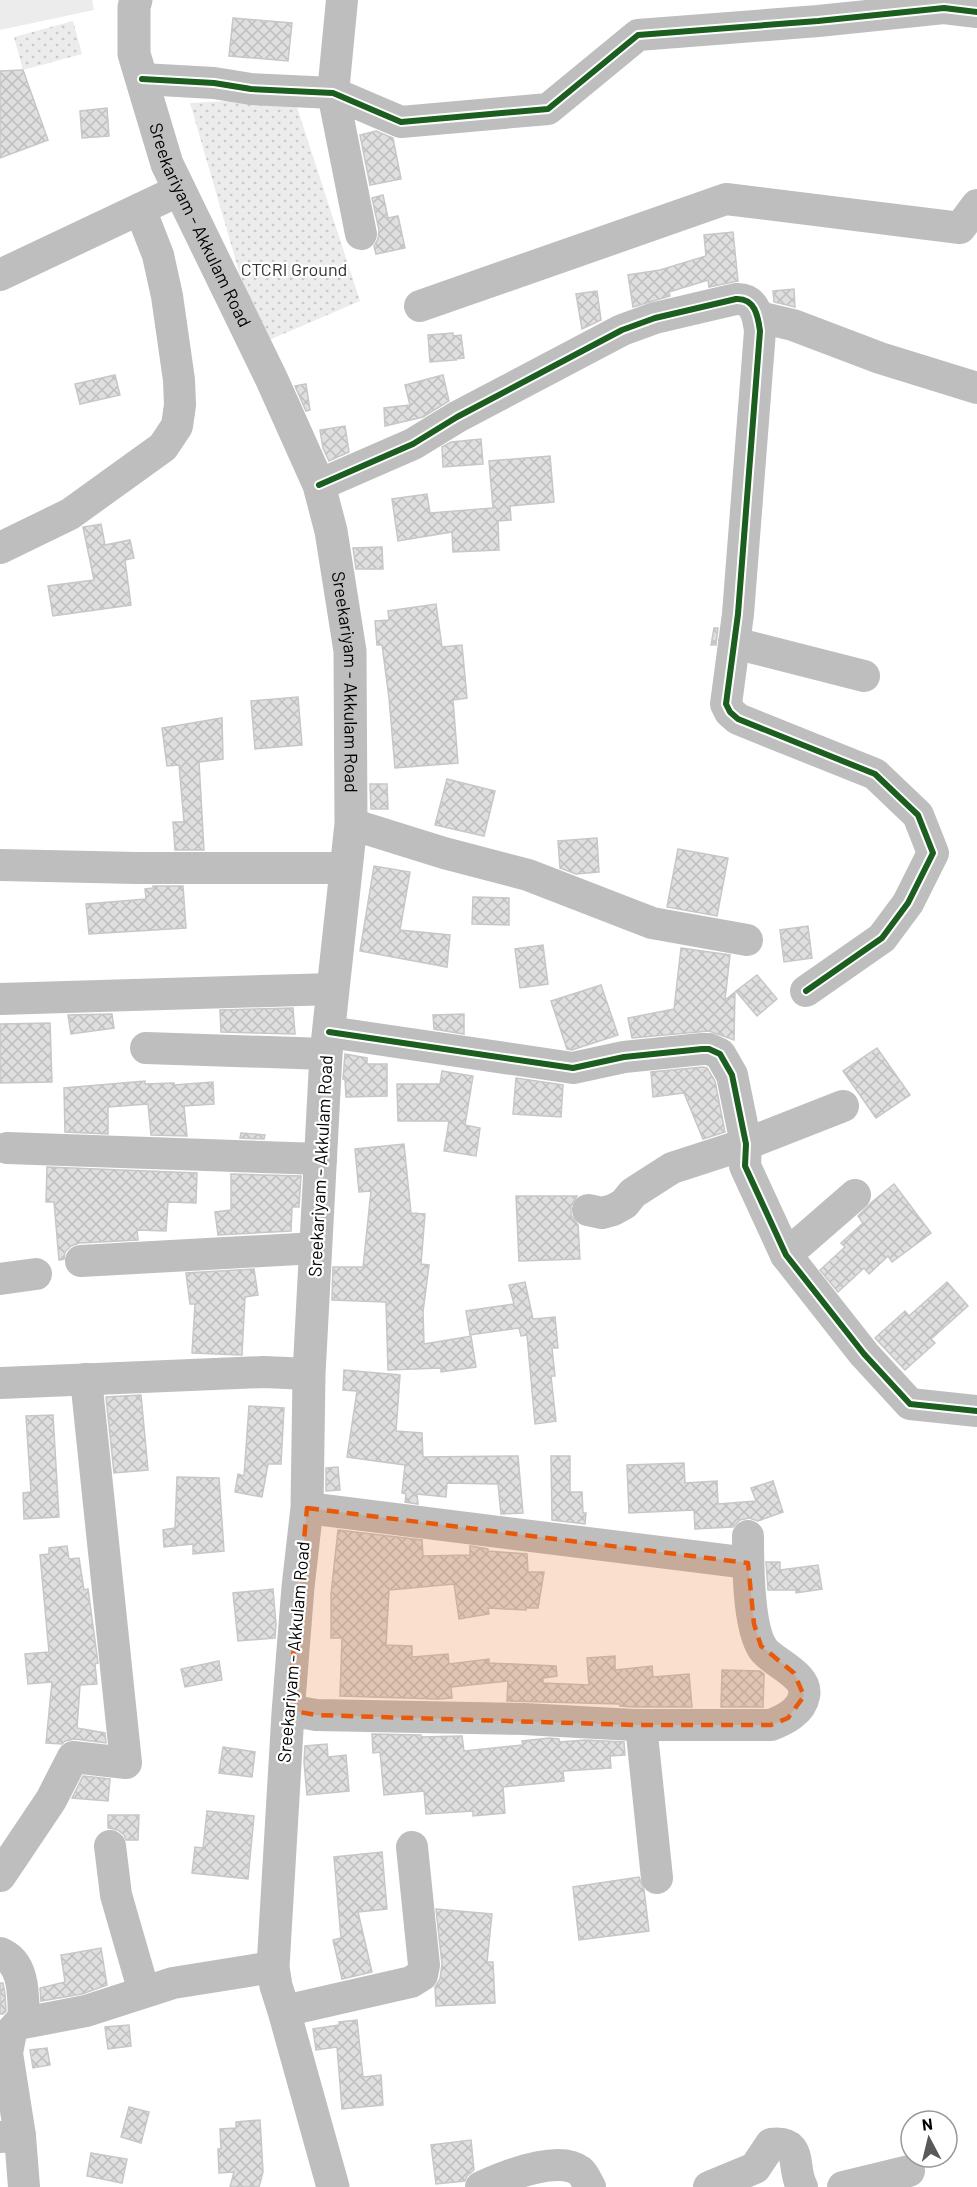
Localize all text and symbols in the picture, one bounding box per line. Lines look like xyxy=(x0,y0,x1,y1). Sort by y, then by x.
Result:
street label: Sreekariyam - Akkulam Road xyxy=(145,120,256,330)
park label: CTCRI Ground xyxy=(241,258,347,280)
street label: Sreekariyam - Akkulam Road xyxy=(328,570,363,793)
street label: Sreekariyam - Akkulam Road xyxy=(303,1054,337,1277)
street label: Sreekariyam - Akkulam Road xyxy=(272,1540,314,1763)
north arrow xyxy=(899,2109,959,2169)
text: N xyxy=(921,2114,934,2134)

